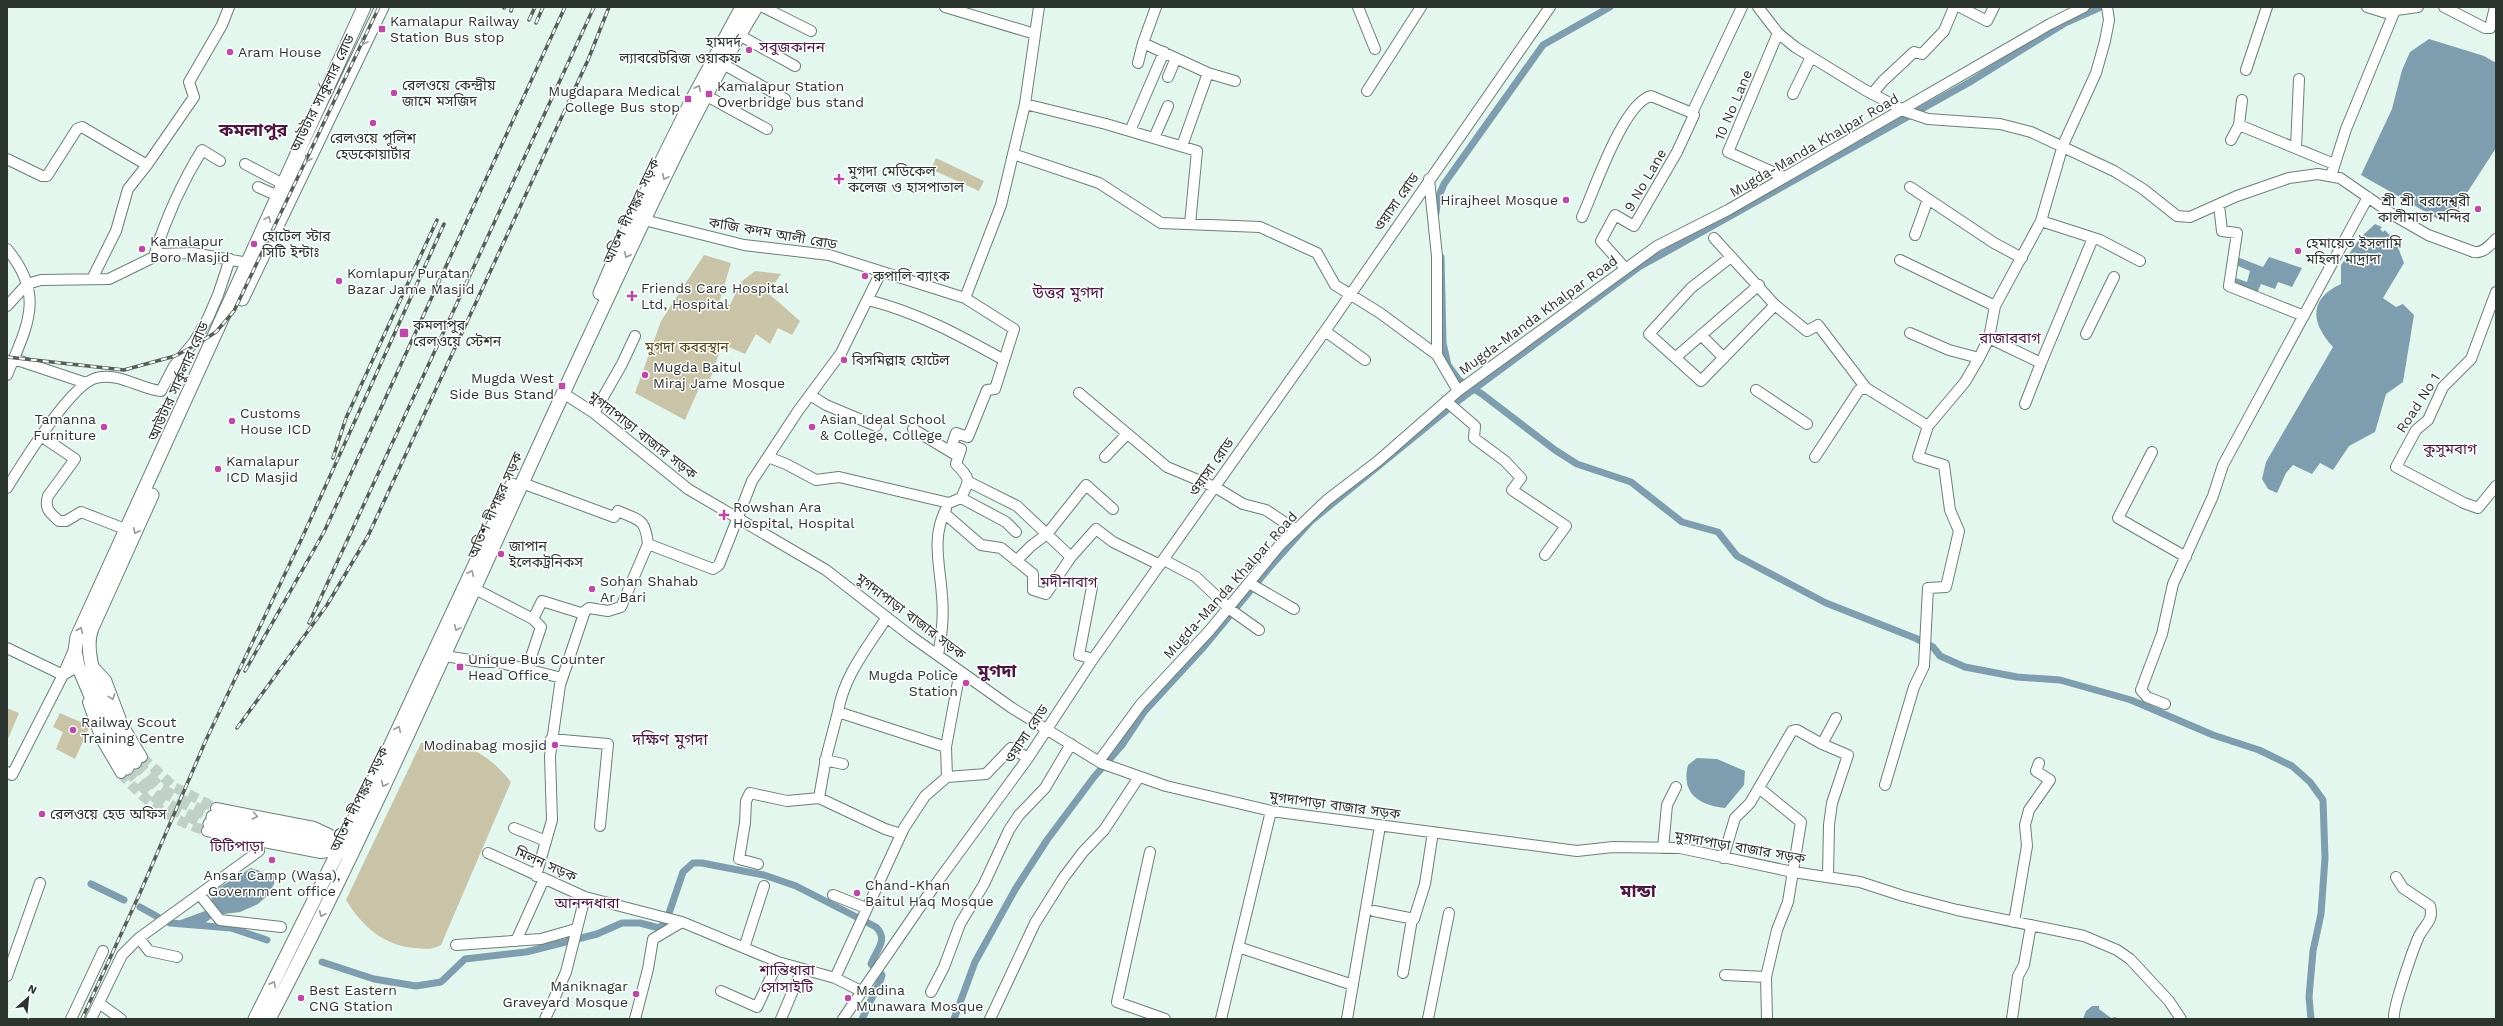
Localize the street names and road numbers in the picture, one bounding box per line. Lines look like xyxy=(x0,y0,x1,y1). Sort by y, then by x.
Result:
street label: আউটার সার্কুলার রোড xyxy=(285,30,359,156)
street label: 10 No Lane xyxy=(1711,67,1755,143)
street label: Mugda-Manda Khalpar Road xyxy=(1727,90,1901,200)
street label: 9 No Lane xyxy=(1621,146,1669,214)
street label: অতিশ দীপঙ্কর সড়ক xyxy=(599,155,663,267)
street label: ওয়াসা রোড xyxy=(1370,169,1422,234)
street label: কাজি কদম আলী রোড xyxy=(707,214,839,252)
street label: Mugda-Manda Khalpar Road xyxy=(1456,252,1620,378)
street label: আউটার সার্কুলার রোড xyxy=(143,318,213,444)
street label: Road No 1 xyxy=(2393,370,2443,436)
street label: মুগদাপাড়া বাজার সড়ক xyxy=(585,387,701,483)
street label: ওয়াসা রোড xyxy=(1185,434,1237,499)
street label: অতিশ দীপঙ্কর সড়ক xyxy=(464,449,526,562)
street label: Mugda-Manda Khalpar Road xyxy=(1160,508,1300,662)
street label: মুগদাপাড়া বাজার সড়ক xyxy=(852,569,969,663)
street label: ওয়াসা রোড xyxy=(1001,701,1052,766)
street label: অতিশ দীপঙ্কর সড়ক xyxy=(326,743,392,855)
street label: মুগদাপাড়া বাজার সড়ক xyxy=(1267,788,1402,823)
street label: মুগদাপাড়া বাজার সড়ক xyxy=(1672,827,1807,867)
street label: মিলন সড়ক xyxy=(512,843,580,885)

